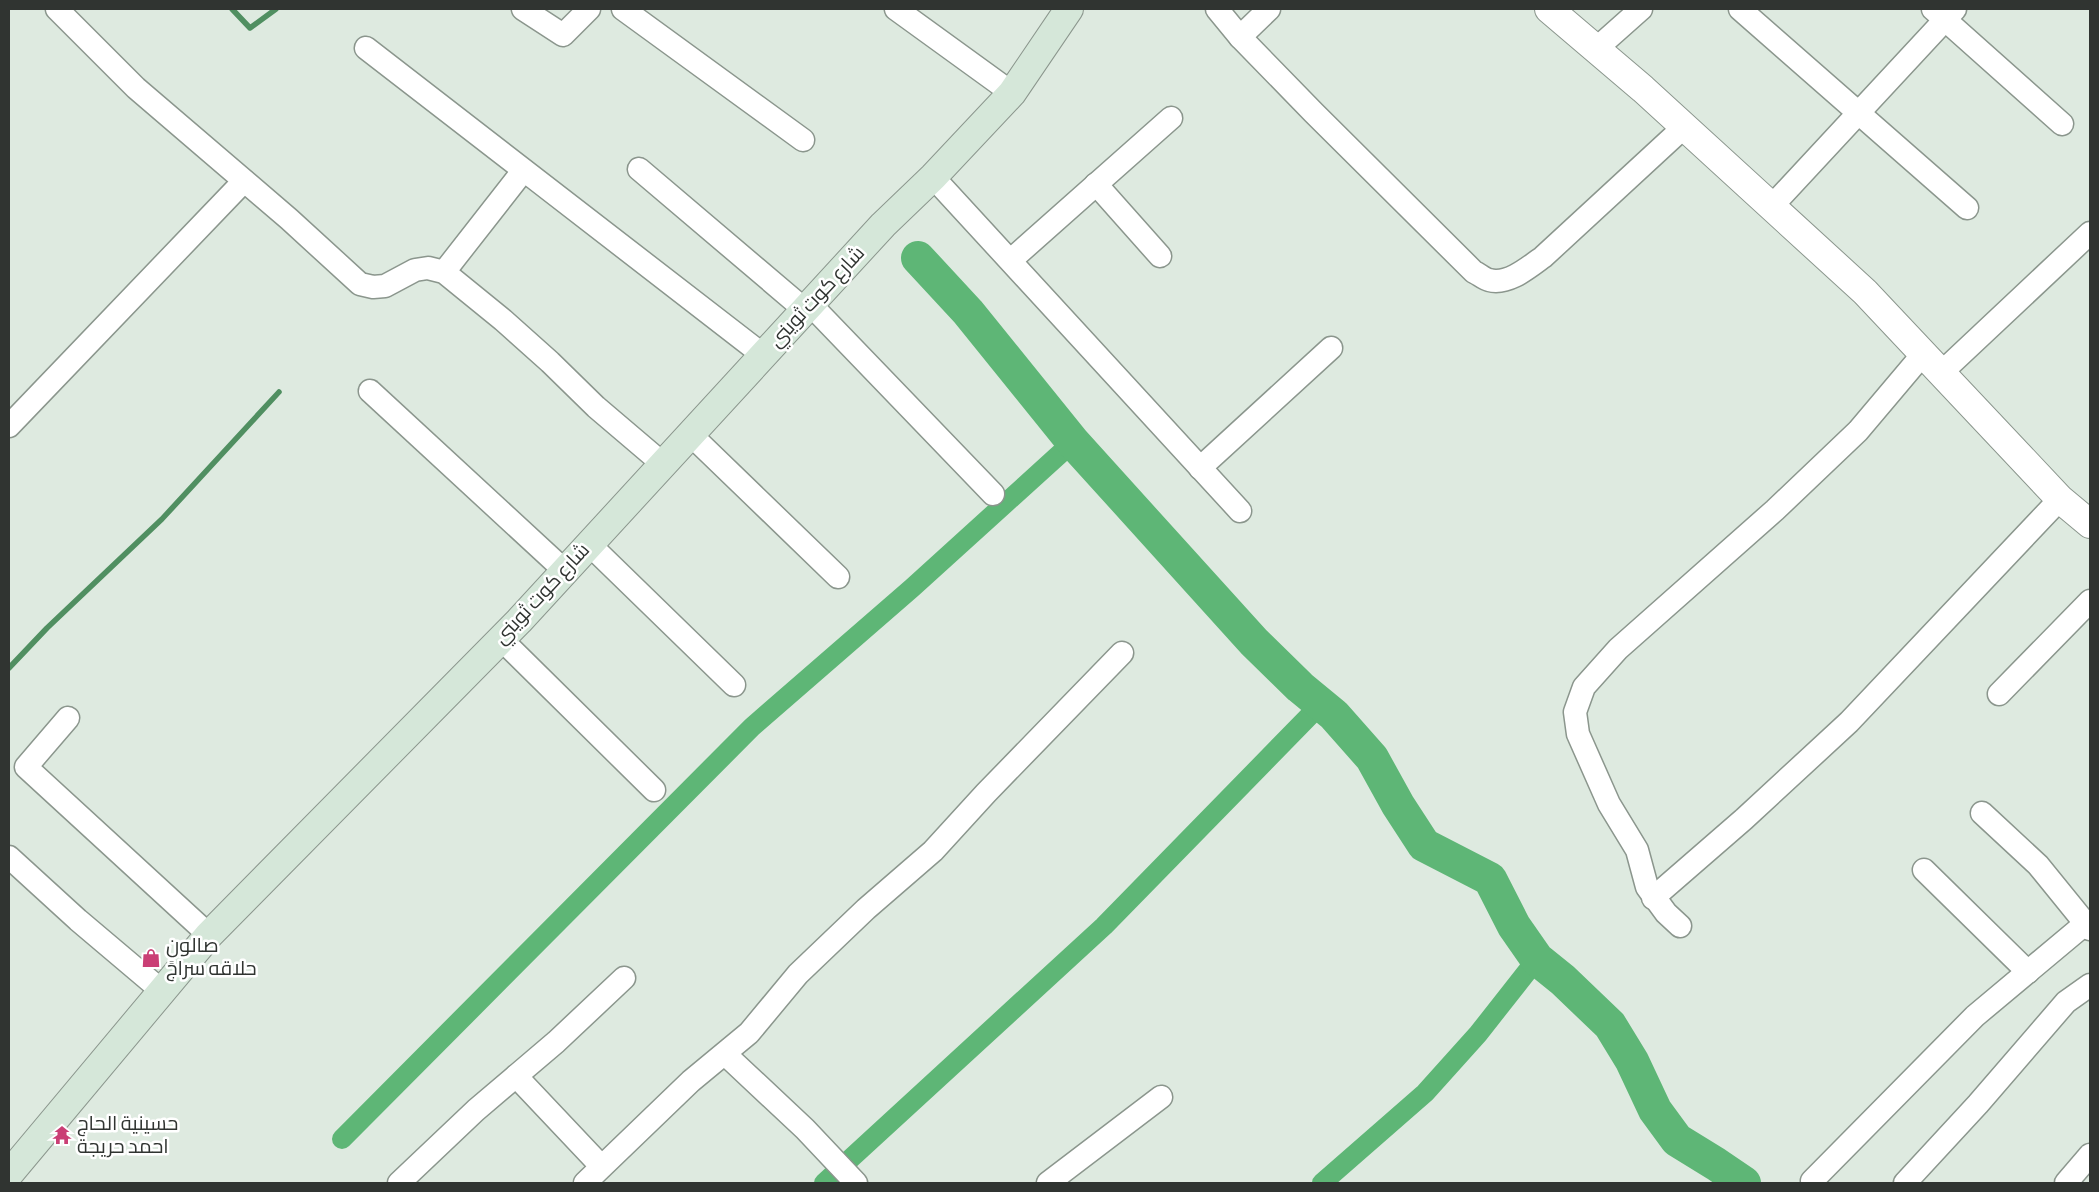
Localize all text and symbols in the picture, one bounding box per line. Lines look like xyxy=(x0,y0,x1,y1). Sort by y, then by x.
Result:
street label: شارع كوت ثويني xyxy=(765,243,872,355)
street label: شارع كوت ثويني xyxy=(490,540,597,652)
place label: صالون حلاقه سراجً xyxy=(166,936,257,982)
shop icon: صالون حلاقه سراجً xyxy=(140,947,162,969)
place label: حسينية الحاج احمد حريجة xyxy=(77,1114,178,1158)
temple icon: حسينية الحاج احمد حريجة xyxy=(51,1124,73,1146)

